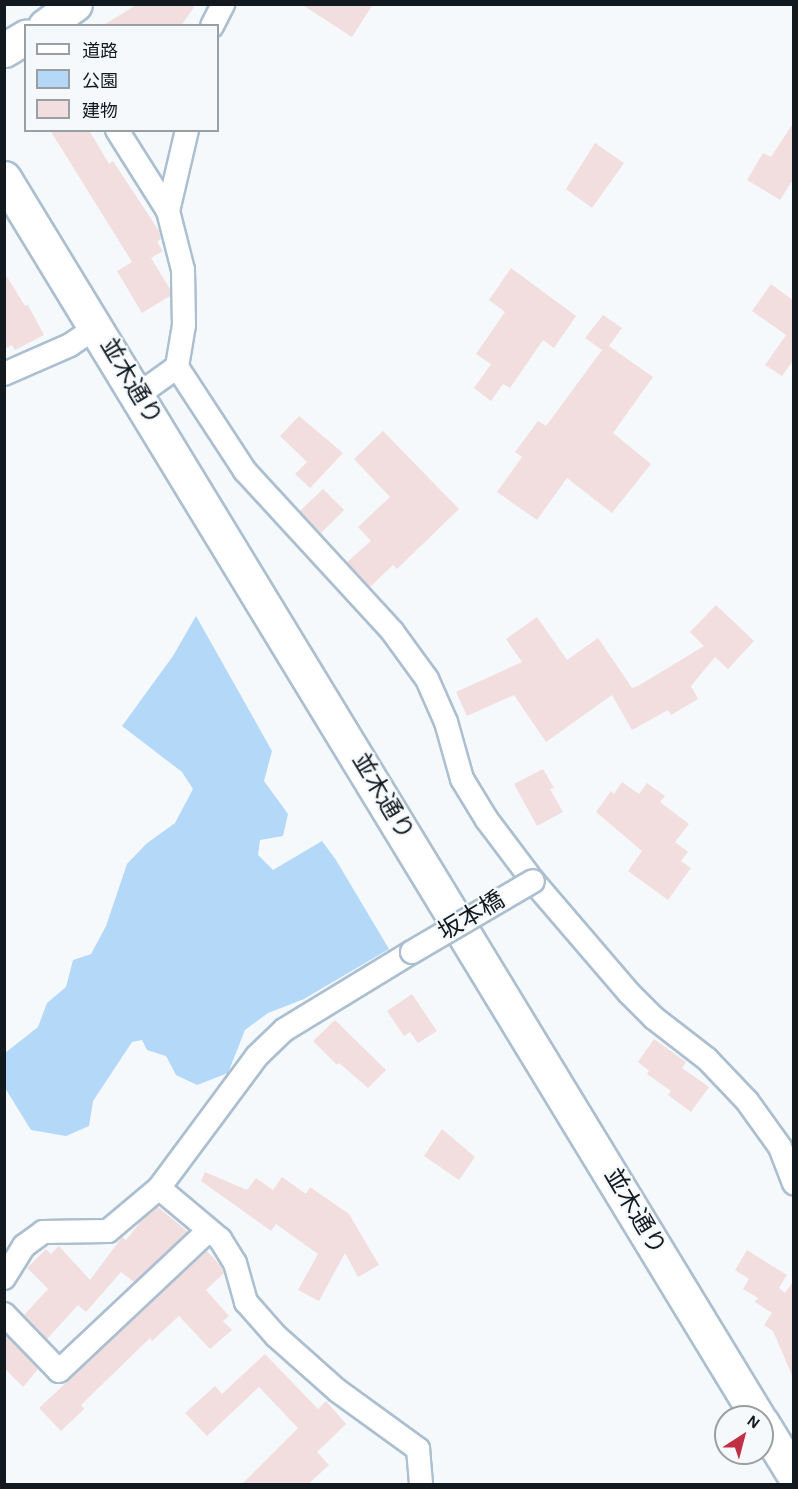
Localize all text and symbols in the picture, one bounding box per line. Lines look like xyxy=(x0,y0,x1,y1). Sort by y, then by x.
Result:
legend xyxy=(24,24,219,132)
text: 道路 xyxy=(82,43,118,61)
text: 公園 xyxy=(82,73,118,91)
text: 建物 xyxy=(82,103,118,121)
street label: 並木通り xyxy=(93,333,167,431)
street label: 並木通り xyxy=(345,748,419,846)
street label: 坂本橋 xyxy=(434,886,510,948)
street label: 並木通り xyxy=(597,1163,671,1261)
north arrow xyxy=(714,1405,774,1465)
text: N xyxy=(744,1412,763,1432)

